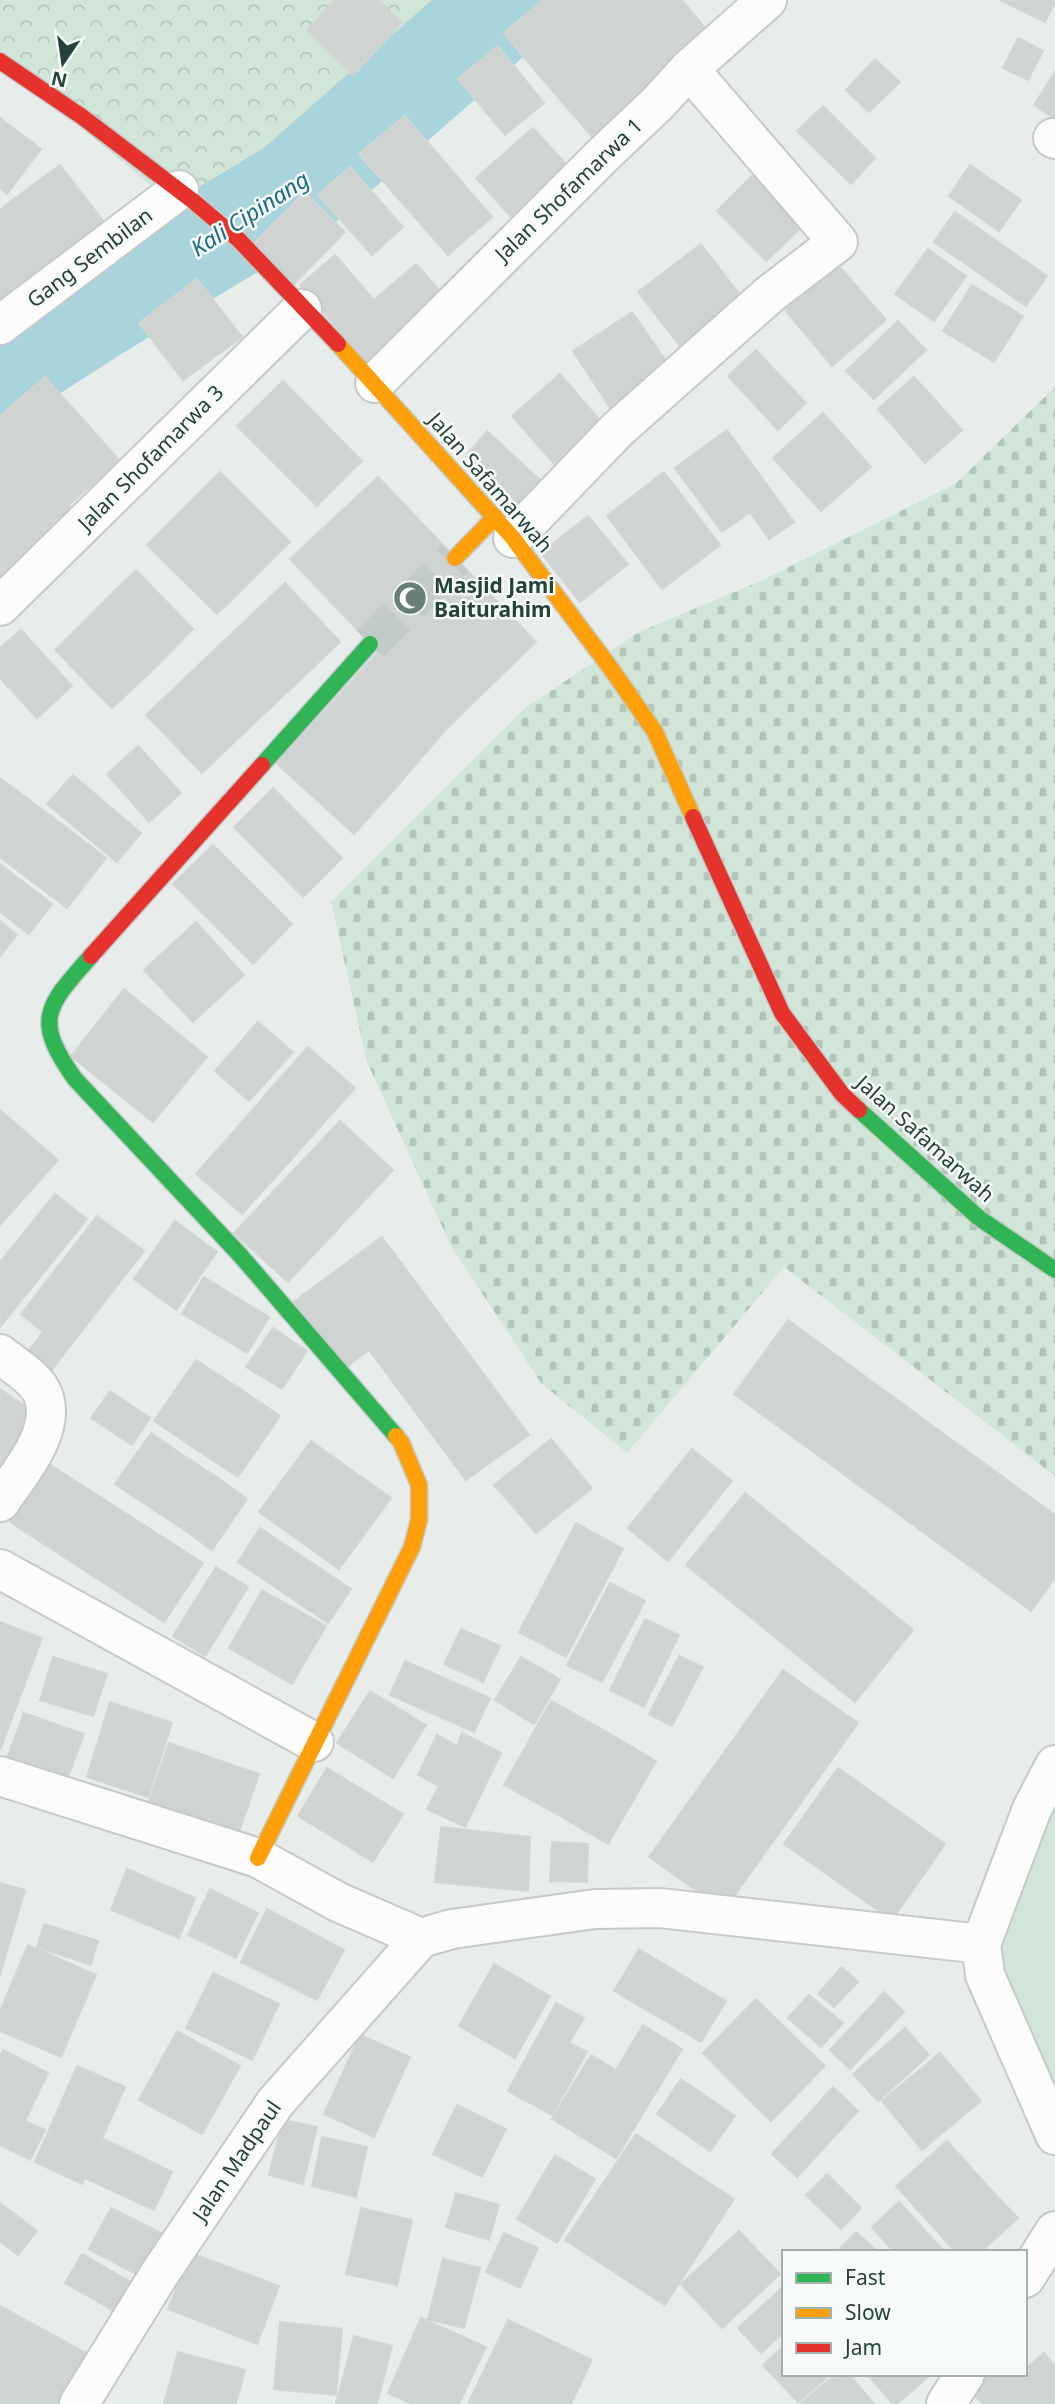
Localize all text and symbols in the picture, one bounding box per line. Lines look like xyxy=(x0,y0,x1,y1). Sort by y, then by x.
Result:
north arrow xyxy=(28,28,98,98)
text: N xyxy=(49,65,70,94)
street label: Jalan Shofamarwa 1 xyxy=(487,111,648,269)
water label: Kali Cipinang xyxy=(184,163,315,263)
street label: Gang Sembilan xyxy=(21,201,158,314)
street label: Jalan Shofamarwa 3 xyxy=(70,378,229,538)
street label: Jalan Safamarwah xyxy=(421,405,559,558)
place label: Masjid Jami Baiturahim xyxy=(434,571,554,623)
mosque icon: Masjid Jami Baiturahim xyxy=(391,579,429,617)
street label: Jalan Safamarwah xyxy=(849,1067,1001,1208)
street label: Jalan Madpaul xyxy=(184,2095,287,2228)
legend xyxy=(782,2250,1027,2376)
text: Fast xyxy=(845,2263,886,2291)
text: Slow xyxy=(845,2298,891,2326)
text: Jam xyxy=(843,2333,882,2361)

